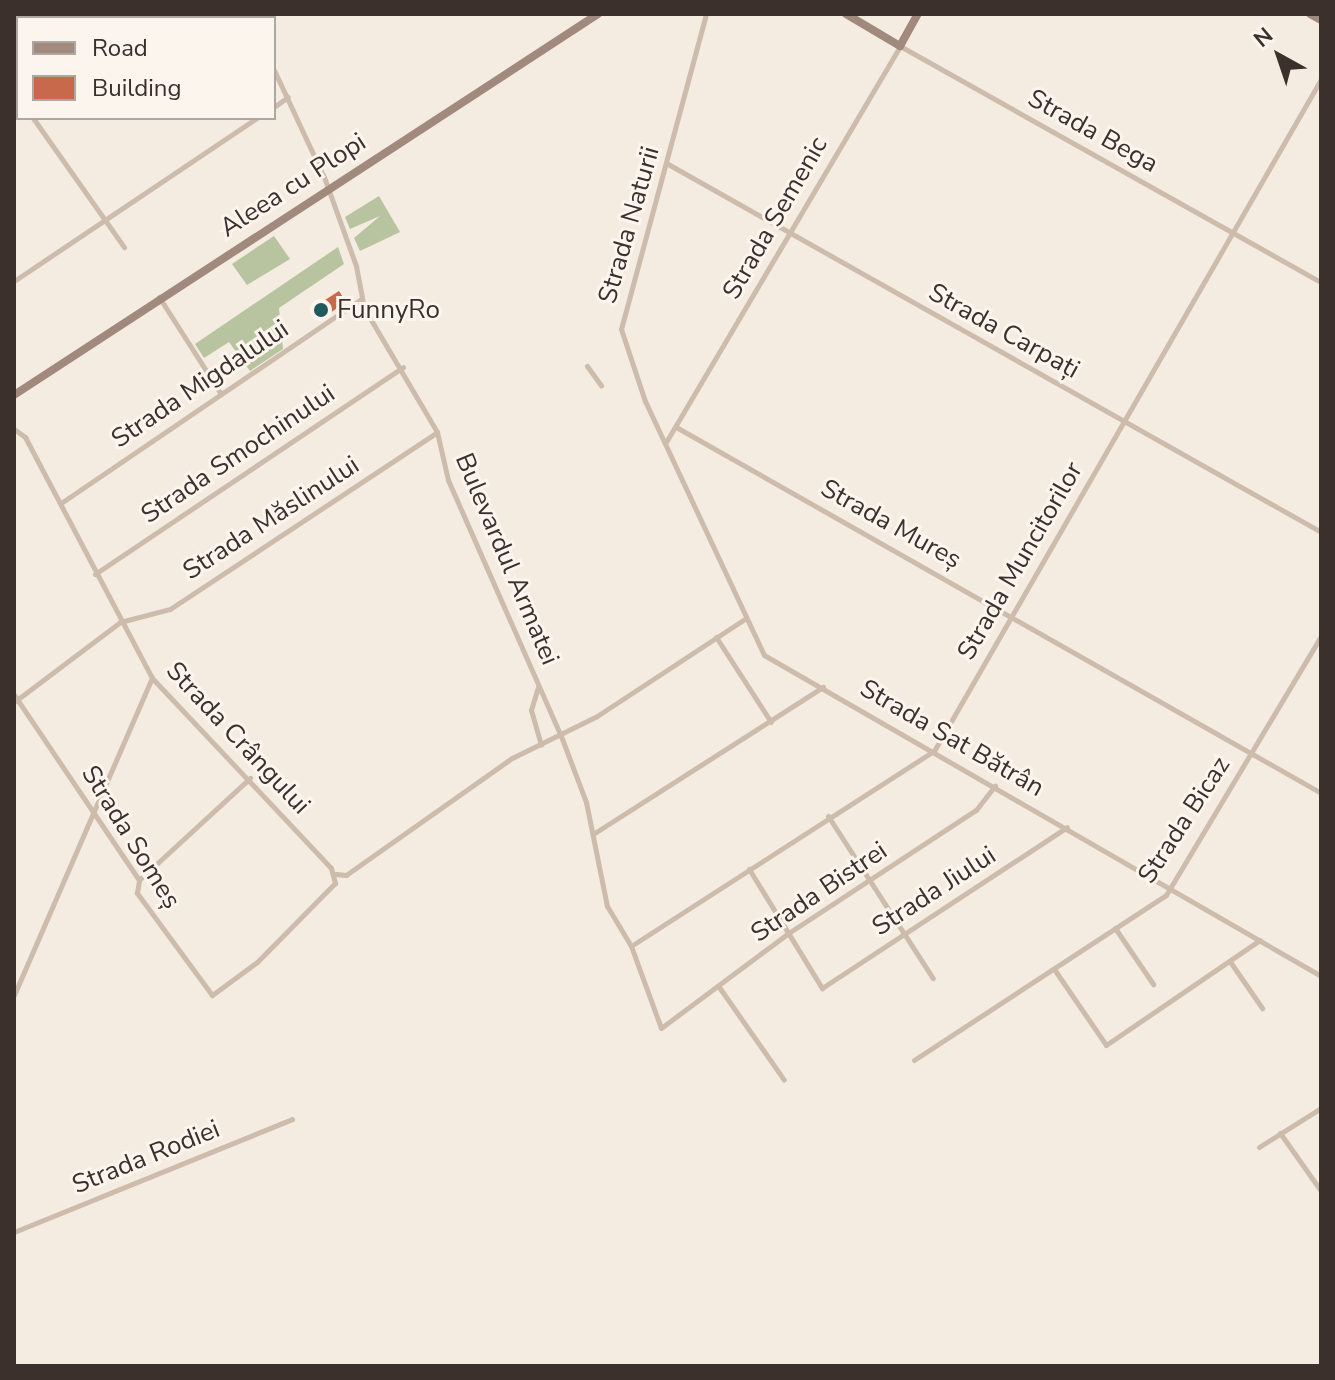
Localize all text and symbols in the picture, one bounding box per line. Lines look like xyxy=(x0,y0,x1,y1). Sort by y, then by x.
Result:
legend xyxy=(16,16,276,120)
north arrow xyxy=(1239,16,1319,96)
text: N xyxy=(1248,21,1280,54)
text: Road xyxy=(92,32,148,64)
text: Building xyxy=(92,72,182,104)
street label: Strada Bega xyxy=(1022,82,1164,180)
street label: Aleea cu Plopi xyxy=(214,126,372,244)
street label: Strada Semenic xyxy=(716,131,834,305)
street label: Strada Naturii xyxy=(592,143,666,307)
street label: Strada Carpați xyxy=(923,277,1085,385)
place label: FunnyRo xyxy=(337,294,440,326)
marker: FunnyRo xyxy=(312,301,330,319)
street label: Strada Migdalului xyxy=(106,313,294,455)
street label: Strada Smochinului xyxy=(135,378,341,530)
street label: Strada Măslinului xyxy=(177,449,365,587)
street label: Bulevardul Armatei xyxy=(448,449,566,669)
street label: Strada Muncitorilor xyxy=(951,456,1089,666)
street label: Strada Mureș xyxy=(815,473,967,575)
street label: Strada Crângului xyxy=(159,655,317,821)
street label: Strada Sat Bătrân xyxy=(854,673,1050,803)
street label: Strada Bicaz xyxy=(1131,751,1237,889)
street label: Strada Someș xyxy=(75,760,187,914)
street label: Strada Bistrei xyxy=(745,835,893,949)
street label: Strada Jiului xyxy=(866,840,1002,942)
street label: Strada Rodiei xyxy=(68,1113,224,1201)

